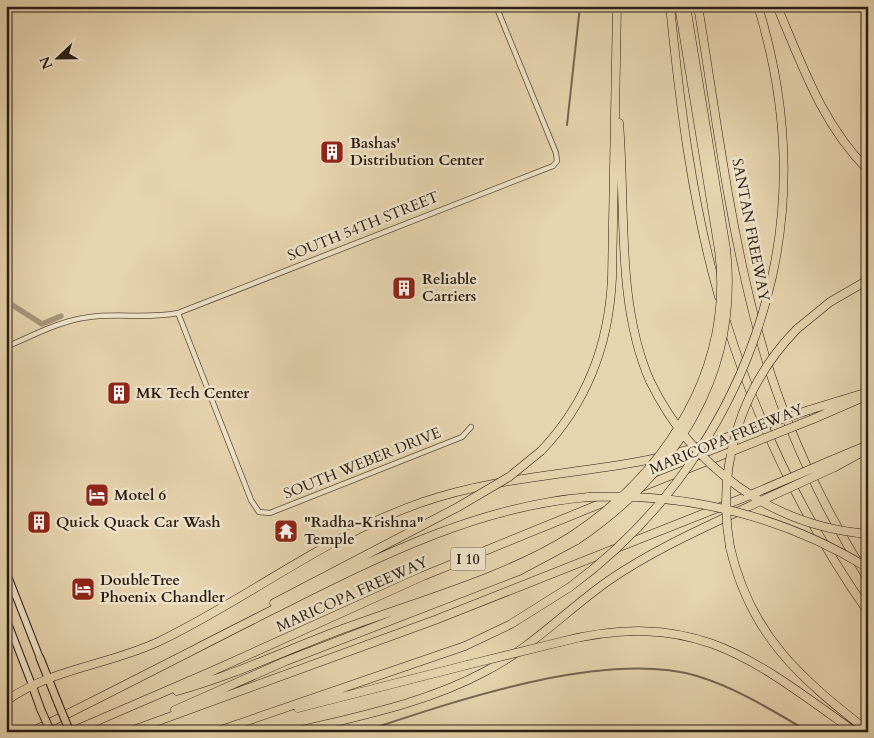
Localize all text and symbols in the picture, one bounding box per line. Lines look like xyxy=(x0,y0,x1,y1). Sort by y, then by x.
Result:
north arrow xyxy=(32,32,82,82)
text: N xyxy=(35,53,57,72)
place label: Bashas' Distribution Center xyxy=(350,133,485,170)
building icon: Bashas' Distribution Center xyxy=(319,139,345,165)
street label: SANTAN FREEWAY xyxy=(727,157,775,304)
street label: SOUTH 54TH STREET xyxy=(284,186,442,266)
place label: Reliable Carriers xyxy=(422,269,477,306)
building icon: Reliable Carriers xyxy=(391,275,417,301)
building icon: MK Tech Center xyxy=(106,380,132,406)
place label: MK Tech Center xyxy=(136,383,250,403)
street label: MARICOPA FREEWAY xyxy=(646,399,807,479)
street label: SOUTH WEBER DRIVE xyxy=(280,422,444,504)
hotel icon: Motel 6 xyxy=(84,482,110,508)
place label: Motel 6 xyxy=(114,485,166,505)
building icon: Quick Quack Car Wash xyxy=(26,509,52,535)
place label: Quick Quack Car Wash xyxy=(56,512,221,532)
place label: "Radha-Krishna" Temple xyxy=(304,512,424,549)
temple icon: "Radha-Krishna" Temple xyxy=(273,518,299,544)
road number: I 10 xyxy=(450,548,486,570)
street label: MARICOPA FREEWAY xyxy=(273,551,432,637)
place label: DoubleTree Phoenix Chandler xyxy=(100,570,226,607)
hotel icon: DoubleTree Phoenix Chandler xyxy=(70,576,96,602)

